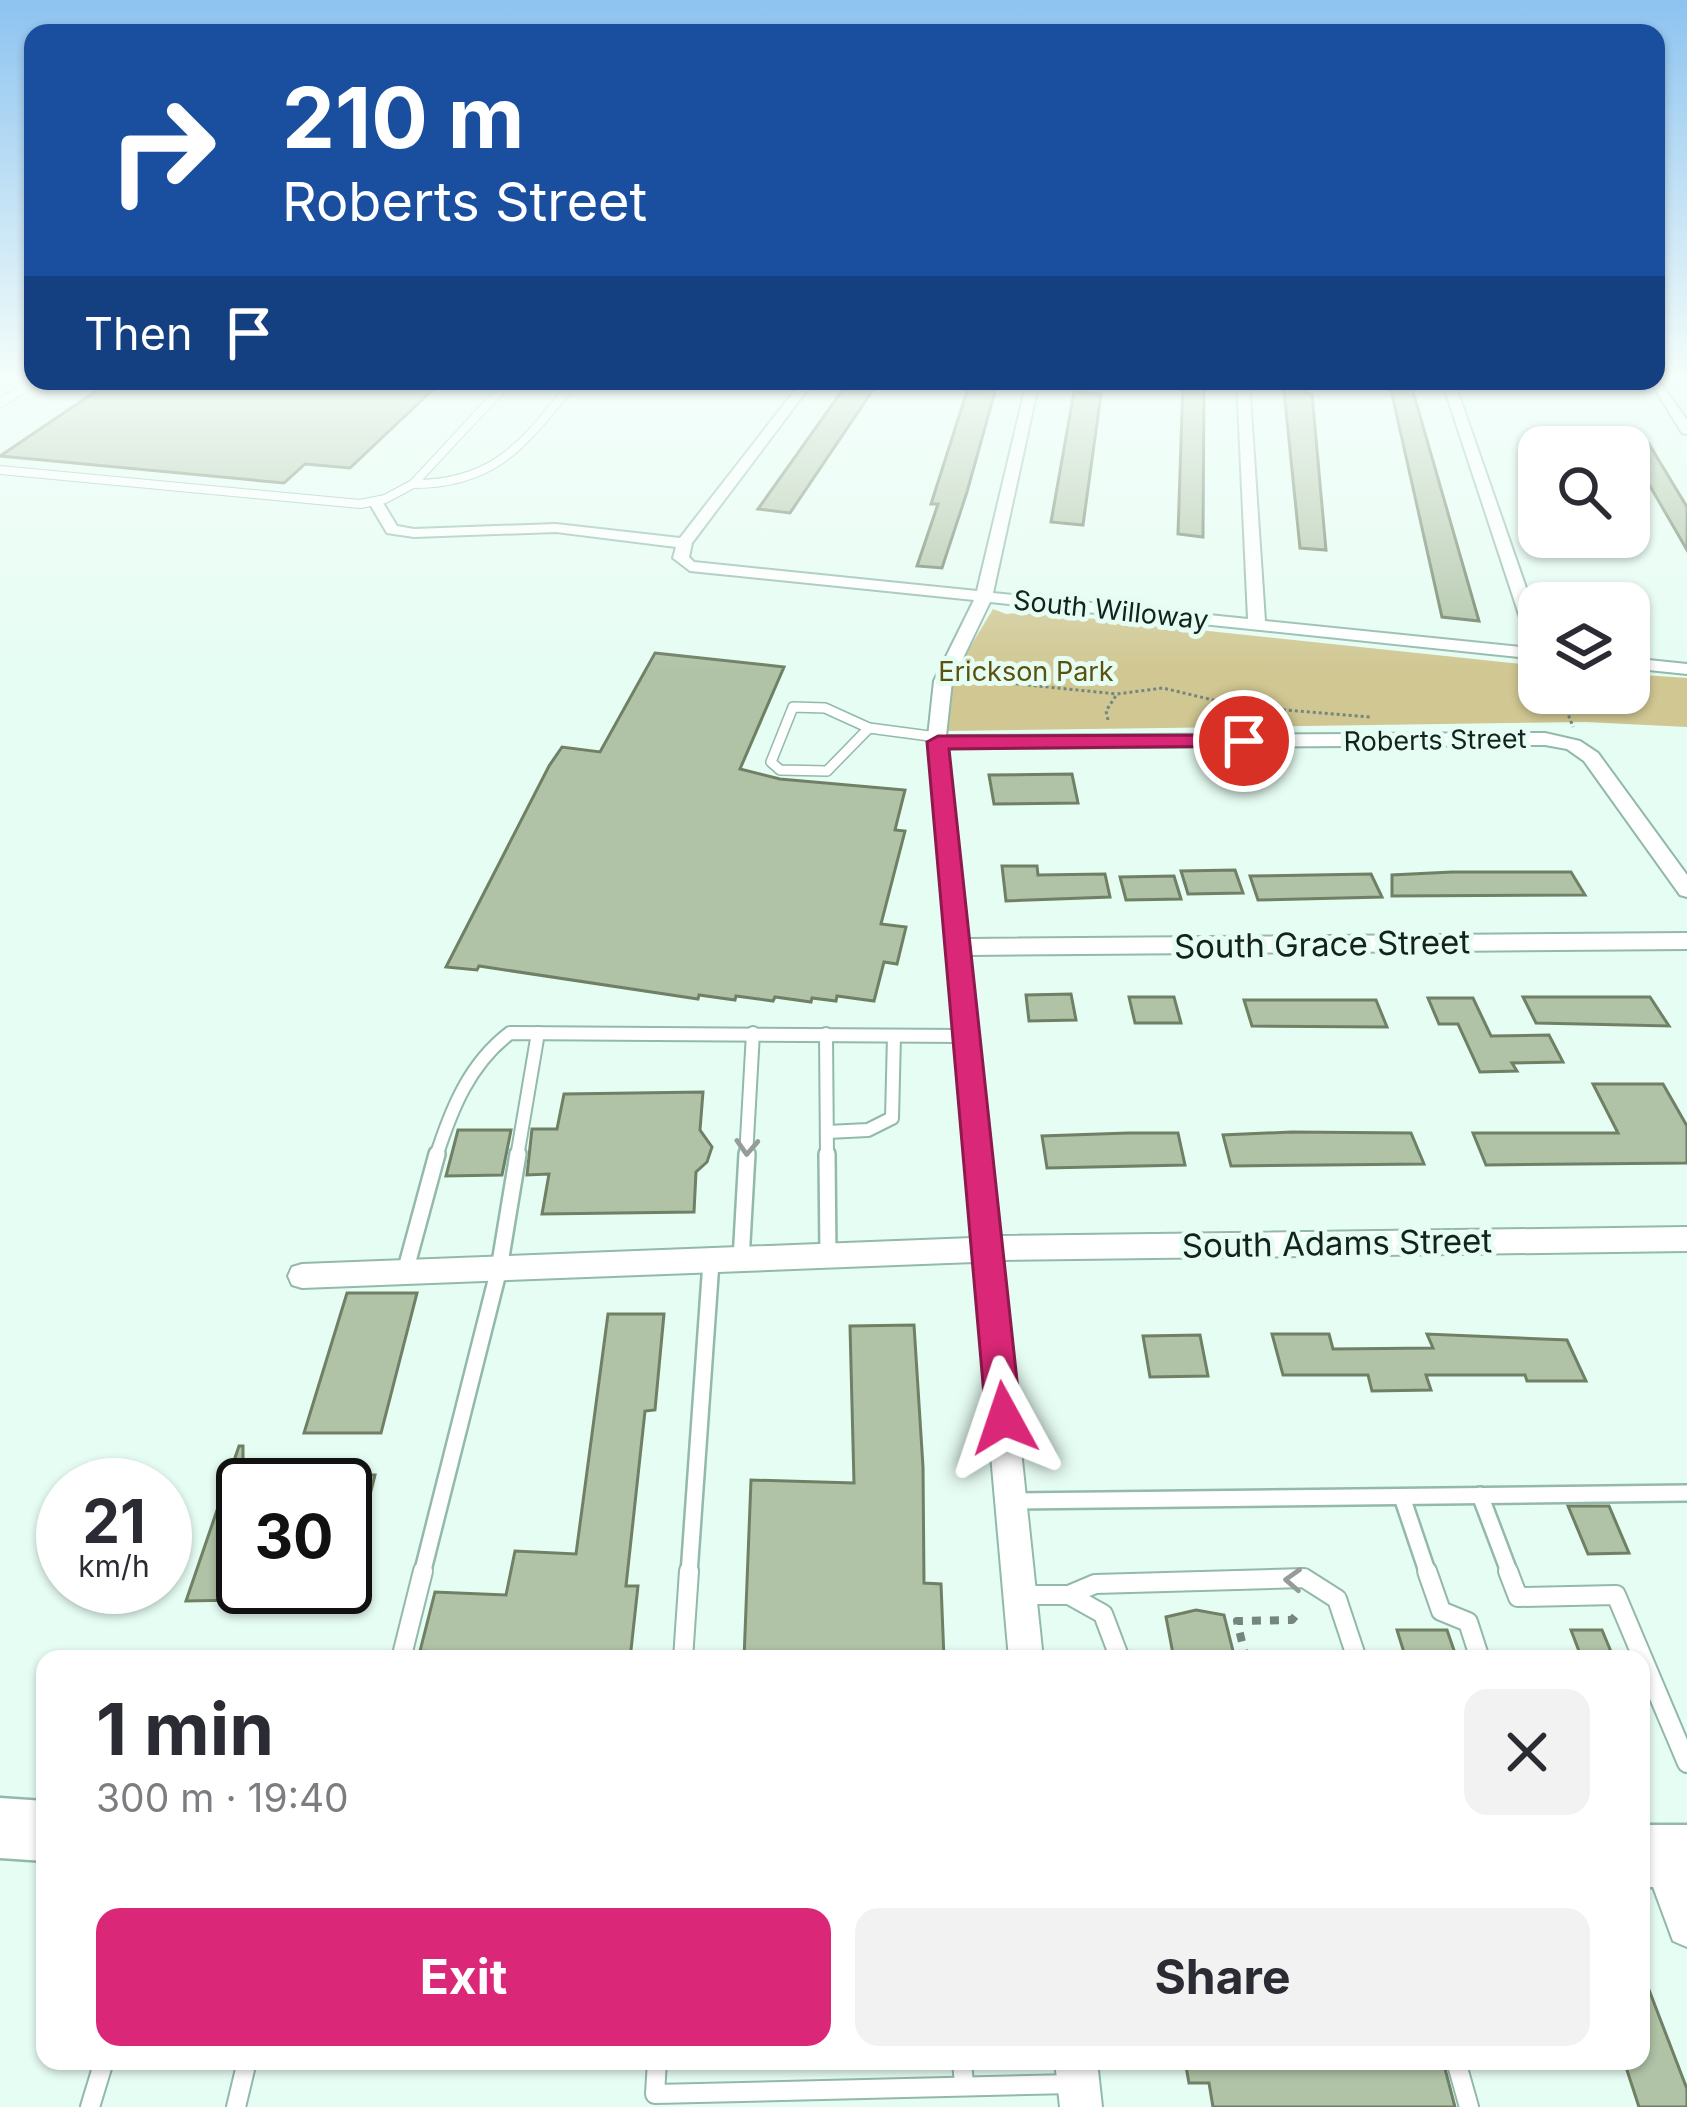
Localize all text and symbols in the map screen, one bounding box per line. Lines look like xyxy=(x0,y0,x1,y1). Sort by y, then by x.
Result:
text: 210 m xyxy=(282,67,524,168)
icon: right xyxy=(84,72,240,228)
text: Roberts Street xyxy=(282,169,647,234)
icon: arrive xyxy=(216,300,282,366)
text: Then xyxy=(84,306,192,361)
map controls xyxy=(1518,426,1650,714)
button: search xyxy=(1518,426,1650,558)
button: layers xyxy=(1518,582,1650,714)
street label: South Willoway xyxy=(1012,583,1210,637)
park label: Erickson Park xyxy=(938,655,1114,688)
pin xyxy=(1193,690,1295,792)
icon: arrive xyxy=(1211,708,1277,774)
street label: Roberts Street xyxy=(1343,722,1527,758)
street label: South Grace Street xyxy=(1174,921,1471,967)
one-way arrow xyxy=(734,1138,760,1157)
street label: South Adams Street xyxy=(1182,1220,1493,1266)
position arrow xyxy=(941,1355,1067,1481)
speed limit sign: 30 xyxy=(216,1458,372,1614)
text: 21 xyxy=(82,1485,146,1557)
text: km/h xyxy=(78,1548,150,1584)
one-way arrow xyxy=(1283,1567,1302,1593)
text: 1 min xyxy=(96,1685,274,1772)
button: close xyxy=(1464,1689,1590,1815)
text: 300 m · 19:40 xyxy=(96,1774,349,1821)
button: Exit xyxy=(96,1908,831,2046)
button: Share xyxy=(855,1908,1590,2046)

